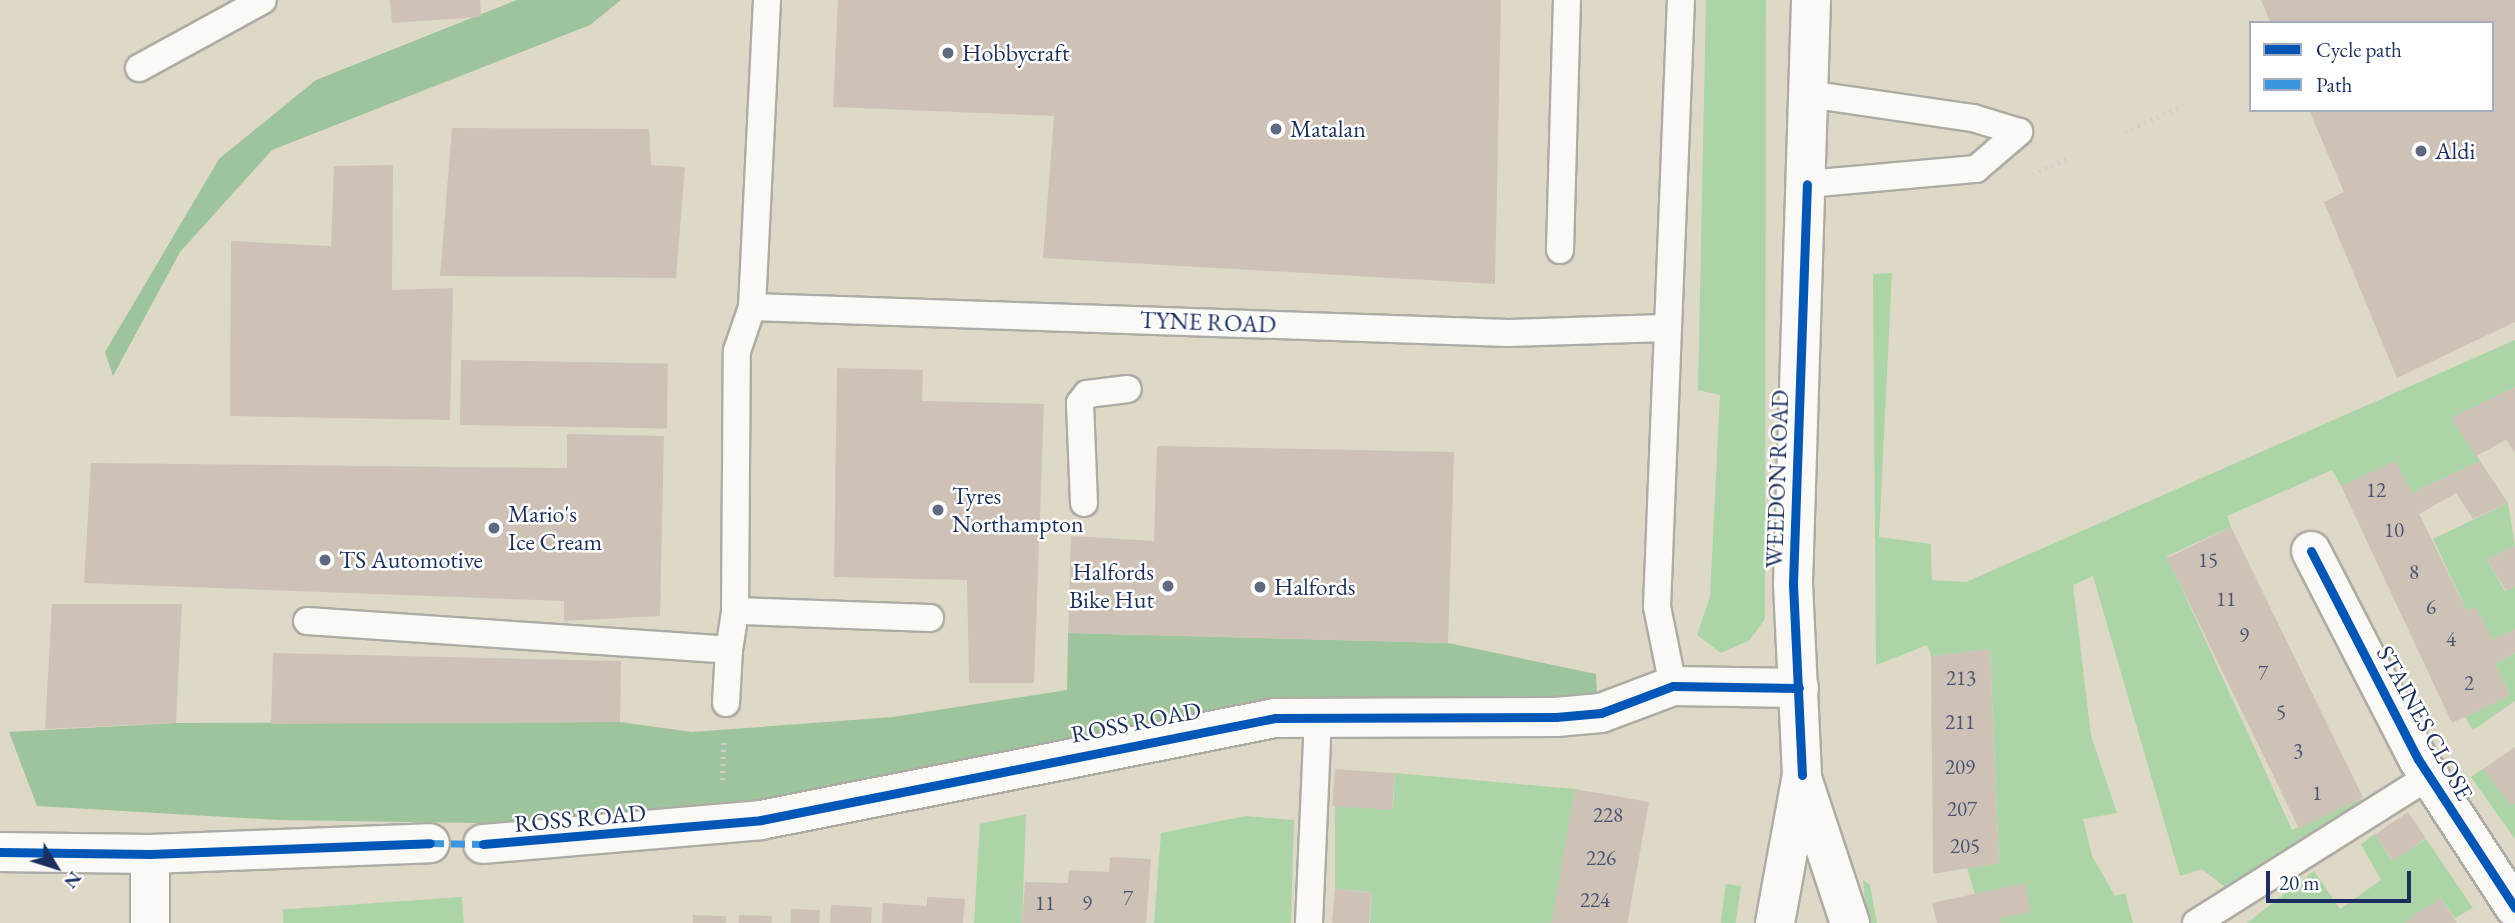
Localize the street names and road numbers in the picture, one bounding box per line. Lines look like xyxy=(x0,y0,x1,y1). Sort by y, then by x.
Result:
street label: TYNE ROAD xyxy=(1139,305,1277,339)
street label: WEEDON ROAD xyxy=(1759,389,1795,569)
street label: STAINES CLOSE xyxy=(2371,641,2479,805)
street label: ROSS ROAD xyxy=(1068,695,1204,749)
street label: ROSS ROAD xyxy=(513,798,647,838)

